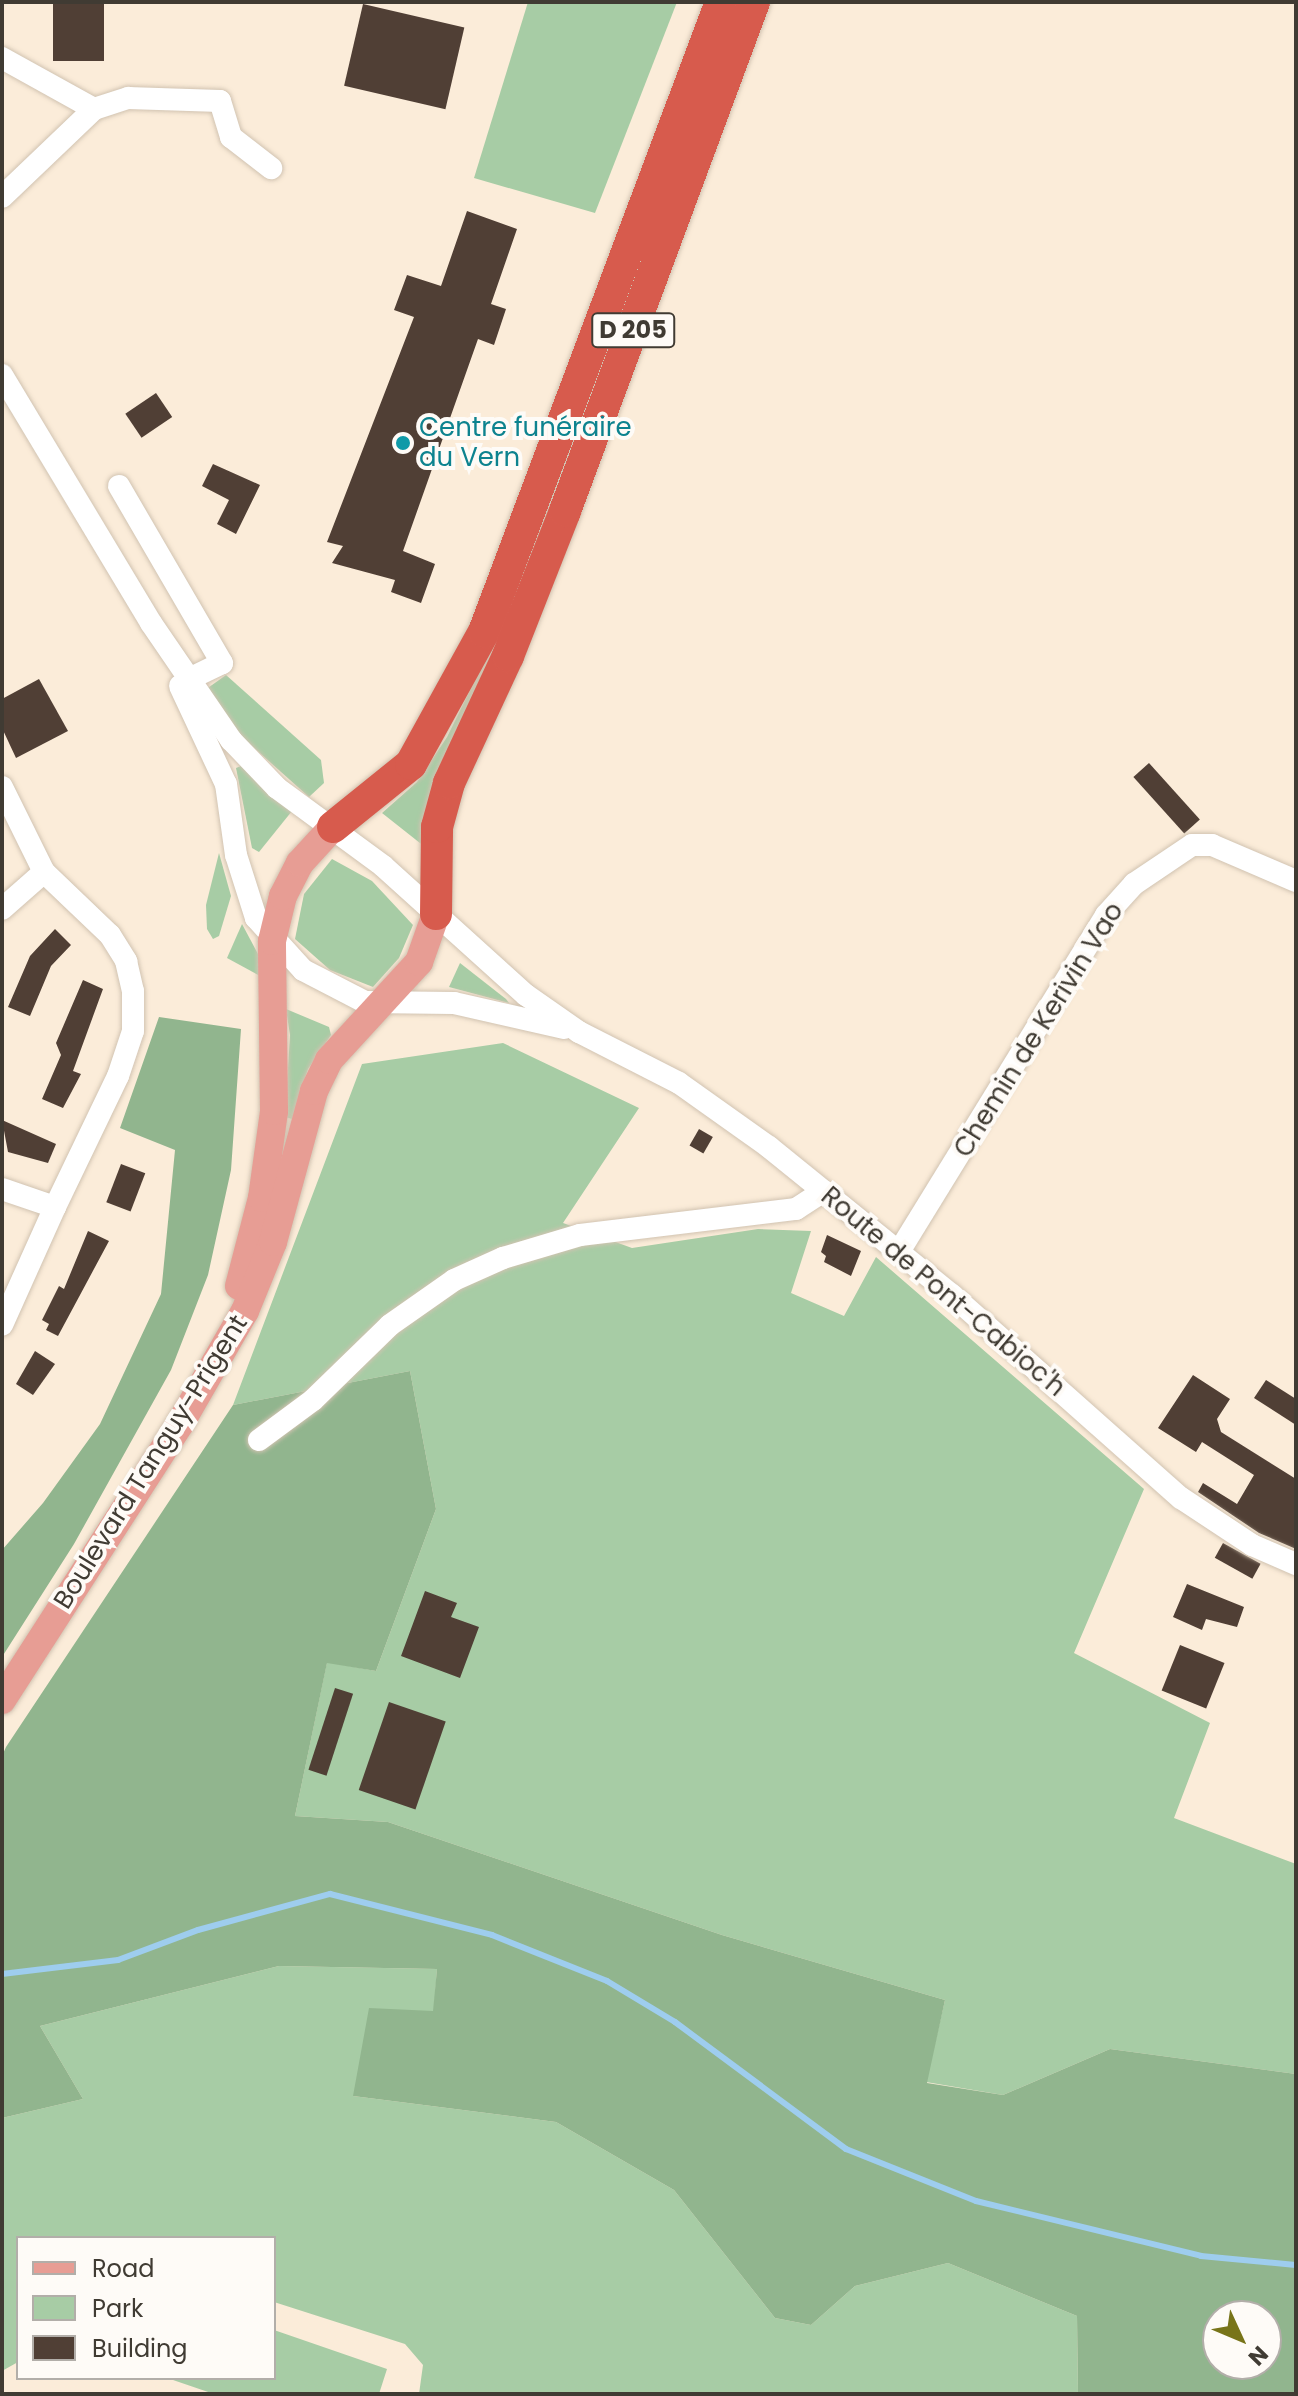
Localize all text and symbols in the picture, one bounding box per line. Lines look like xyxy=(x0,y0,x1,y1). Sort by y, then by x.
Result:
road number: D 205 xyxy=(591,310,675,350)
place label: Centre funéraire du Vern xyxy=(419,412,631,474)
marker: Centre funéraire du Vern xyxy=(394,434,412,452)
street label: Chemin de Kerivin Vao xyxy=(948,897,1130,1163)
street label: Route de Pont-Cabioc'h xyxy=(815,1181,1071,1403)
street label: Boulevard Tanguy-Prigent xyxy=(48,1309,254,1615)
legend xyxy=(16,2236,276,2380)
text: Road xyxy=(92,2252,154,2285)
text: Park xyxy=(92,2292,143,2325)
north arrow xyxy=(1202,2300,1282,2380)
text: Building xyxy=(92,2332,188,2365)
text: N xyxy=(1241,2339,1275,2372)

